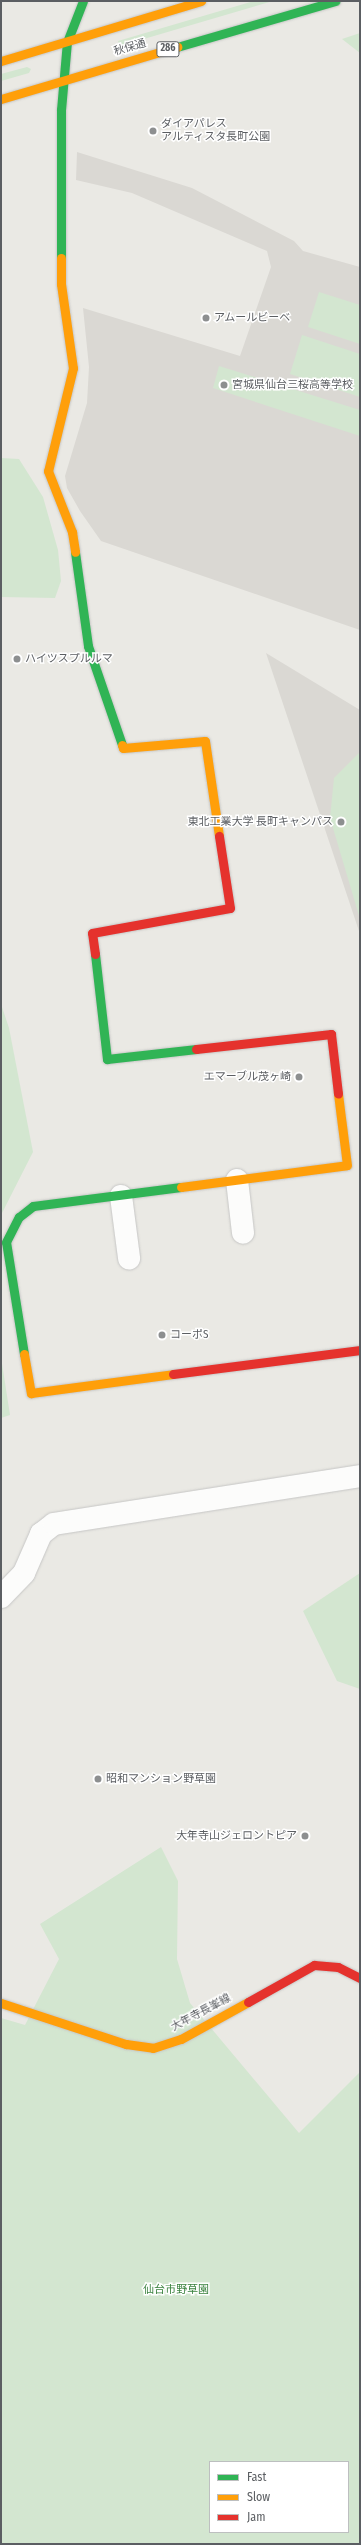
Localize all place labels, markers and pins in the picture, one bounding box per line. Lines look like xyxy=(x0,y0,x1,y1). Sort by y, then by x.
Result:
place label: ダイアパレス アルティスタ長町公園 xyxy=(161,118,271,144)
marker: ダイアパレス アルティスタ長町公園 xyxy=(148,126,158,136)
place label: アムールビーベ xyxy=(214,311,291,325)
marker: アムールビーベ xyxy=(201,313,211,323)
place label: 宮城県仙台三桜高等学校 xyxy=(232,378,353,392)
marker: 宮城県仙台三桜高等学校 xyxy=(219,380,229,390)
place label: ハイツスプルルマ xyxy=(25,652,113,666)
marker: ハイツスプルルマ xyxy=(12,654,22,664)
place label: 東北工業大学 長町キャンパス xyxy=(187,815,333,829)
marker: 東北工業大学 長町キャンパス xyxy=(336,817,346,827)
place label: エマーブル茂ヶ崎 xyxy=(203,1070,291,1084)
marker: エマーブル茂ヶ崎 xyxy=(294,1072,304,1082)
place label: コーポS xyxy=(170,1328,208,1342)
marker: コーポS xyxy=(157,1330,167,1340)
place label: 昭和マンション野草園 xyxy=(106,1772,216,1786)
marker: 昭和マンション野草園 xyxy=(93,1774,103,1784)
place label: 大年寺山ジェロントピア xyxy=(176,1829,297,1843)
marker: 大年寺山ジェロントピア xyxy=(300,1831,310,1841)

